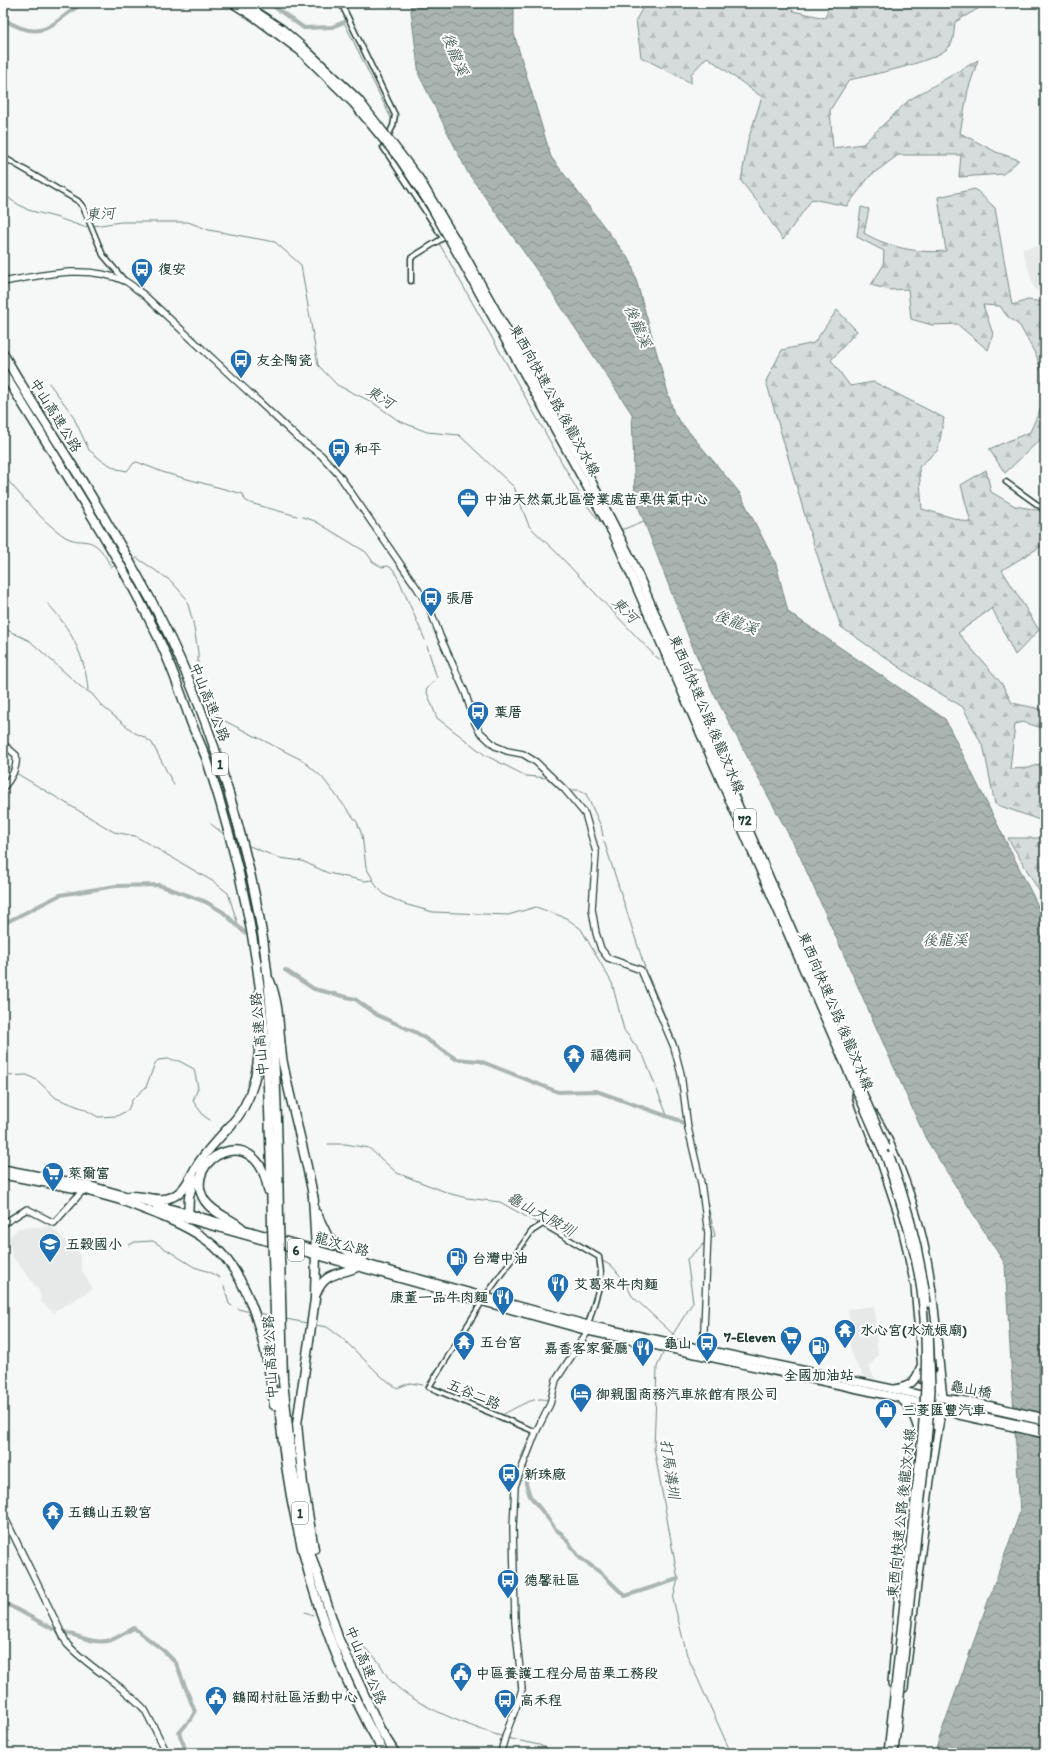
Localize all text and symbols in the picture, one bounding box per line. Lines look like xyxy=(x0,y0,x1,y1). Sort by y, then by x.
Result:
water label: 後龍溪 xyxy=(438,30,472,79)
water label: 東河 xyxy=(84,204,119,224)
bus stop icon: 復安 xyxy=(129,256,155,289)
place label: 復安 xyxy=(158,261,186,278)
water label: 後龍溪 xyxy=(621,302,656,351)
street label: 東西向快速公路 後龍汶水線 xyxy=(506,321,603,479)
bus stop icon: 友全陶瓷 xyxy=(228,347,254,380)
place label: 友全陶瓷 xyxy=(256,352,312,369)
street label: 中山高速公路 xyxy=(26,375,85,455)
water label: 東河 xyxy=(363,381,400,414)
bus stop icon: 和平 xyxy=(326,436,352,469)
place label: 和平 xyxy=(354,441,382,458)
office icon: 中油天然氣北區營業處苗栗供氣中心 xyxy=(455,486,481,519)
place label: 中油天然氣北區營業處苗栗供氣中心 xyxy=(484,491,708,508)
bus stop icon: 張厝 xyxy=(418,585,444,618)
place label: 張厝 xyxy=(446,590,474,607)
water label: 東河 xyxy=(608,593,644,629)
water label: 後龍溪 xyxy=(712,606,761,638)
street label: 東西向快速公路 後龍汶水線 xyxy=(665,632,748,796)
street label: 中山高速公路 xyxy=(186,660,233,744)
bus stop icon: 葉厝 xyxy=(465,699,491,732)
place label: 葉厝 xyxy=(494,704,522,721)
road number: 1 xyxy=(212,753,228,775)
road number: 72 xyxy=(734,809,756,831)
street label: 東西向快速公路 後龍汶水線 xyxy=(794,929,877,1093)
water label: 後龍溪 xyxy=(922,931,968,949)
street label: 中山高速公路 xyxy=(247,991,272,1077)
temple icon: 福德祠 xyxy=(561,1042,587,1075)
place label: 福德祠 xyxy=(590,1047,632,1064)
supermarket icon: 萊爾富 xyxy=(40,1160,66,1193)
place label: 萊爾富 xyxy=(68,1165,110,1182)
water label: 龜山大陂圳 xyxy=(504,1188,580,1241)
street label: 龍汶公路 xyxy=(313,1229,371,1260)
school or university icon: 五穀國小 xyxy=(37,1231,63,1264)
place label: 五穀國小 xyxy=(66,1236,122,1253)
road number: 6 xyxy=(288,1239,304,1261)
fuel station icon: 台灣中油 xyxy=(444,1245,470,1278)
place label: 台灣中油 xyxy=(472,1250,528,1267)
restaurant icon: 艾葛來牛肉麵 xyxy=(545,1271,571,1304)
place label: 艾葛來牛肉麵 xyxy=(574,1276,658,1293)
restaurant icon: 康董一品牛肉麵 xyxy=(490,1284,516,1317)
place label: 康董一品牛肉麵 xyxy=(390,1289,488,1306)
street label: 中山高速公路 xyxy=(260,1315,281,1399)
temple icon: 水心宮(水流娘廟) xyxy=(832,1317,858,1350)
place label: 水心宮(水流娘廟) xyxy=(860,1322,968,1339)
supermarket icon: 7-Eleven xyxy=(778,1324,804,1357)
temple icon: 五台宮 xyxy=(451,1329,477,1362)
place label: 7-Eleven xyxy=(723,1329,776,1346)
bus stop icon: 龜山 xyxy=(694,1330,720,1363)
place label: 五台宮 xyxy=(480,1334,522,1351)
fuel station icon: 全國加油站 xyxy=(806,1334,832,1367)
restaurant icon: 嘉香客家餐廳 xyxy=(630,1335,656,1368)
place label: 龜山 xyxy=(664,1335,692,1352)
place label: 嘉香客家餐廳 xyxy=(544,1340,628,1357)
place label: 全國加油站 xyxy=(784,1367,854,1384)
street label: 五谷二路 xyxy=(445,1376,503,1413)
street label: 龜山橋 xyxy=(949,1377,993,1402)
hotel icon: 御親園商務汽車旅館有限公司 xyxy=(568,1381,594,1414)
place label: 御親園商務汽車旅館有限公司 xyxy=(596,1386,778,1403)
shop icon: 三菱匯豐汽車 xyxy=(873,1397,899,1430)
place label: 三菱匯豐汽車 xyxy=(902,1402,986,1419)
street label: 東西向快速公路 後龍汶水線 xyxy=(884,1427,919,1599)
water label: 打馬溝圳 xyxy=(657,1438,683,1502)
bus stop icon: 新珠廠 xyxy=(496,1461,522,1494)
place label: 新珠廠 xyxy=(524,1466,566,1483)
temple icon: 五鶴山五穀宮 xyxy=(40,1499,66,1532)
road number: 1 xyxy=(292,1502,308,1524)
place label: 五鶴山五穀宮 xyxy=(68,1504,152,1521)
bus stop icon: 德馨社區 xyxy=(495,1567,521,1600)
place label: 德馨社區 xyxy=(524,1572,580,1589)
street label: 中山高速公路 xyxy=(341,1623,390,1707)
public building icon: 中區養護工程分局苗栗工務段 xyxy=(448,1660,474,1693)
place label: 中區養護工程分局苗栗工務段 xyxy=(476,1665,658,1682)
public building icon: 鶴岡村社區活動中心 xyxy=(203,1684,229,1717)
bus stop icon: 高禾程 xyxy=(492,1687,518,1720)
place label: 鶴岡村社區活動中心 xyxy=(232,1689,358,1706)
place label: 高禾程 xyxy=(520,1692,562,1709)

